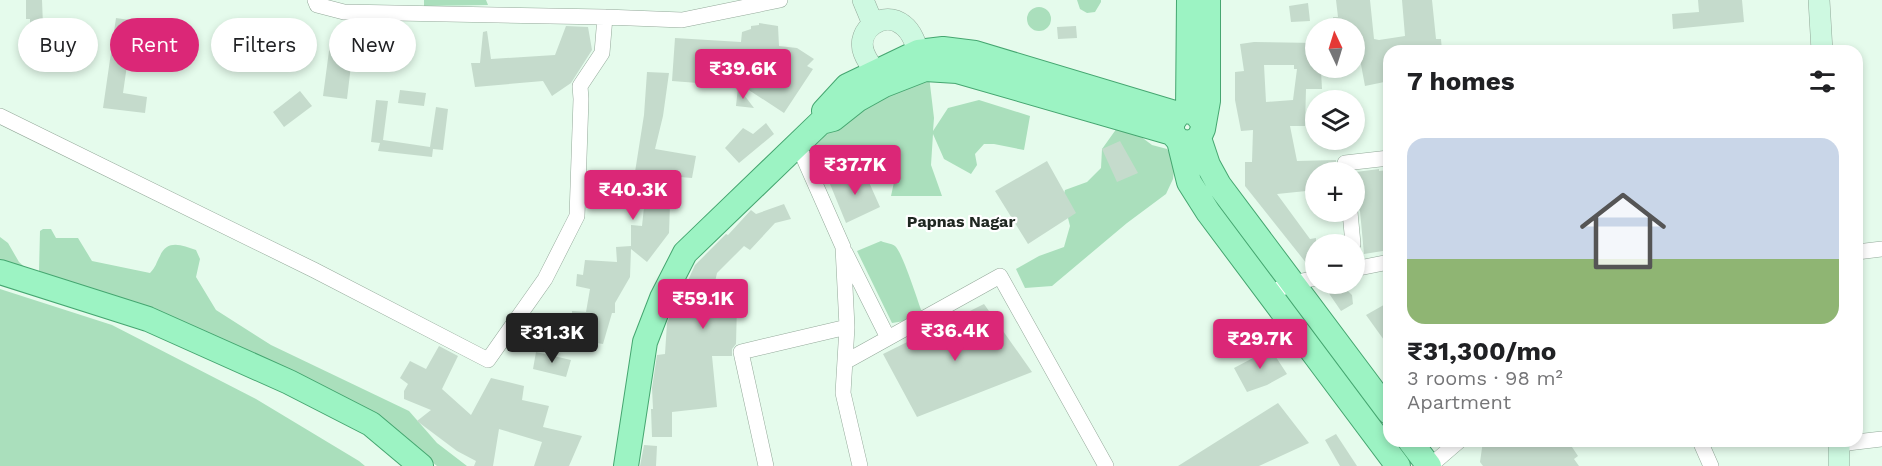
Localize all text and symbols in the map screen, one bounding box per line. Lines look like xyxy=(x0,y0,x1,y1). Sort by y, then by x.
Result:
chip: Buy xyxy=(18,18,98,72)
chip: Rent xyxy=(110,18,199,72)
chip: Filters xyxy=(211,18,317,72)
chip: New xyxy=(329,18,416,72)
north arrow xyxy=(1305,18,1365,78)
map controls xyxy=(1305,18,1365,294)
pin: ₹39.6K xyxy=(694,49,792,100)
text: ₹39.6K xyxy=(709,56,777,80)
icon: filters xyxy=(1806,65,1839,98)
text: 7 homes xyxy=(1407,66,1515,96)
button: layers xyxy=(1305,90,1365,150)
pin: ₹37.7K xyxy=(806,145,904,196)
text: ₹37.7K xyxy=(824,152,886,176)
button: + xyxy=(1305,162,1365,222)
pin: ₹40.3K xyxy=(584,170,682,221)
text: ₹40.3K xyxy=(598,177,668,201)
icon: home xyxy=(1569,177,1677,285)
district label: Papnas Nagar xyxy=(907,212,1015,231)
button: − xyxy=(1305,234,1365,294)
pin: ₹59.1K xyxy=(654,279,752,330)
text: ₹59.1K xyxy=(672,286,734,310)
pin: ₹36.4K xyxy=(906,311,1004,362)
pin: ₹31.3K xyxy=(503,313,601,364)
text: ₹36.4K xyxy=(921,318,989,342)
pin: ₹29.7K xyxy=(1211,319,1309,370)
text: ₹31.3K xyxy=(520,320,584,344)
text: ₹29.7K xyxy=(1227,326,1293,350)
text: ₹31,300/mo xyxy=(1407,336,1556,366)
text: 3 rooms · 98 m² xyxy=(1407,366,1563,390)
text: Apartment xyxy=(1407,390,1511,414)

